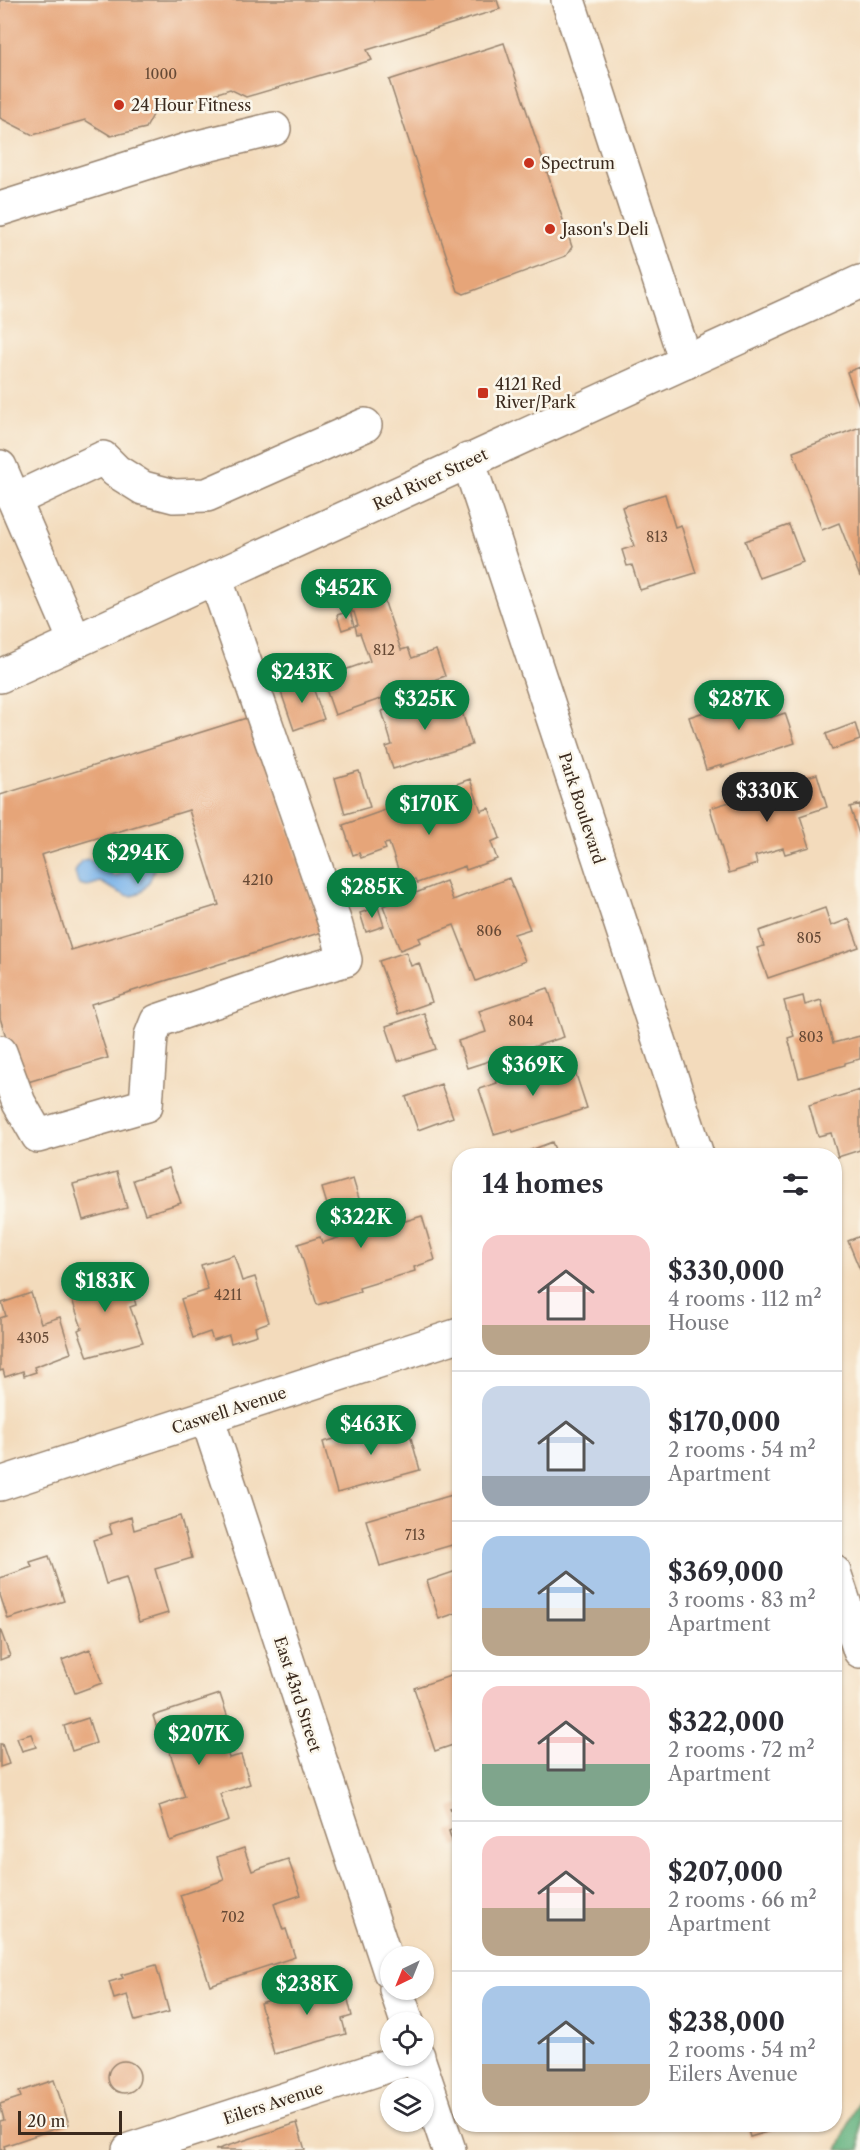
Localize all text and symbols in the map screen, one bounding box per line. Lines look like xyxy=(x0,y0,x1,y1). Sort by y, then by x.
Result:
house number: 1000 xyxy=(145,65,177,83)
place label: 24 Hour Fitness xyxy=(131,95,251,115)
marker: 24 Hour Fitness xyxy=(112,98,126,112)
place label: Spectrum xyxy=(541,153,615,173)
marker: Spectrum xyxy=(522,156,536,170)
place label: Jason's Deli xyxy=(559,219,649,239)
marker: Jason's Deli xyxy=(543,222,557,236)
place label: 4121 Red River/Park xyxy=(495,374,576,412)
marker: 4121 Red River/Park xyxy=(476,386,490,400)
street label: Red River Street xyxy=(369,444,491,514)
house number: 813 xyxy=(646,528,668,546)
pin: $452K xyxy=(304,569,388,620)
text: $452K xyxy=(315,576,377,600)
house number: 812 xyxy=(373,641,395,659)
pin: $243K xyxy=(260,653,344,704)
text: $243K xyxy=(271,660,333,684)
pin: $325K xyxy=(383,680,467,731)
pin: $287K xyxy=(697,680,781,731)
text: $325K xyxy=(394,687,456,711)
text: $287K xyxy=(708,687,770,711)
street label: Park Boulevard xyxy=(555,750,609,866)
pin: $330K xyxy=(725,772,809,823)
text: $330K xyxy=(736,779,798,803)
pin: $170K xyxy=(387,785,471,836)
text: $170K xyxy=(399,792,459,816)
pin: $294K xyxy=(96,834,180,885)
text: $294K xyxy=(107,841,169,865)
pin: $285K xyxy=(330,868,414,919)
house number: 4210 xyxy=(243,871,274,889)
text: $285K xyxy=(341,875,403,899)
house number: 806 xyxy=(476,922,502,940)
house number: 805 xyxy=(797,929,821,947)
house number: 804 xyxy=(508,1012,534,1030)
house number: 803 xyxy=(799,1028,823,1046)
pin: $369K xyxy=(491,1046,575,1097)
text: $369K xyxy=(502,1053,564,1077)
text: 14 homes xyxy=(482,1168,604,1200)
icon: filters xyxy=(779,1168,812,1201)
pin: $322K xyxy=(319,1198,403,1249)
text: $322K xyxy=(330,1205,392,1229)
text: $330,000 xyxy=(668,1255,785,1287)
icon: home xyxy=(530,1259,602,1331)
pin: $183K xyxy=(63,1262,147,1313)
text: $183K xyxy=(75,1269,135,1293)
house number: 4211 xyxy=(214,1286,242,1304)
text: 4 rooms · 112 m² xyxy=(668,1287,822,1311)
text: House xyxy=(668,1311,729,1335)
house number: 4305 xyxy=(17,1329,49,1347)
street label: Caswell Avenue xyxy=(169,1382,289,1438)
pin: $463K xyxy=(329,1405,413,1456)
text: $170,000 xyxy=(668,1406,781,1438)
icon: home xyxy=(530,1410,602,1482)
text: $463K xyxy=(340,1412,402,1436)
text: 2 rooms · 54 m² xyxy=(668,1438,816,1462)
text: Apartment xyxy=(668,1462,771,1486)
house number: 713 xyxy=(405,1526,425,1544)
text: $369,000 xyxy=(668,1556,784,1588)
icon: home xyxy=(530,1560,602,1632)
text: 3 rooms · 83 m² xyxy=(668,1588,816,1612)
text: Apartment xyxy=(668,1612,771,1636)
street label: East 43rd Street xyxy=(270,1634,326,1755)
text: $322,000 xyxy=(668,1706,784,1738)
icon: home xyxy=(530,1710,602,1782)
pin: $207K xyxy=(157,1715,241,1766)
text: $207K xyxy=(168,1722,230,1746)
text: 2 rooms · 72 m² xyxy=(668,1738,815,1762)
text: Apartment xyxy=(668,1762,771,1786)
text: $207,000 xyxy=(668,1856,783,1888)
icon: home xyxy=(530,1860,602,1932)
text: 2 rooms · 66 m² xyxy=(668,1888,817,1912)
house number: 702 xyxy=(221,1908,245,1926)
text: Apartment xyxy=(668,1912,771,1936)
north arrow xyxy=(380,1946,434,2000)
map controls xyxy=(380,1946,434,2132)
pin: $238K xyxy=(265,1965,349,2016)
text: $238K xyxy=(276,1972,338,1996)
text: $238,000 xyxy=(668,2006,785,2038)
icon: home xyxy=(530,2010,602,2082)
button: locate xyxy=(380,2012,434,2066)
text: 2 rooms · 54 m² xyxy=(668,2038,816,2062)
text: Eilers Avenue xyxy=(668,2062,798,2086)
street label: Eilers Avenue xyxy=(221,2077,325,2129)
button: layers xyxy=(380,2078,434,2132)
scale bar xyxy=(18,2108,122,2136)
text: 20 m xyxy=(27,2111,66,2131)

